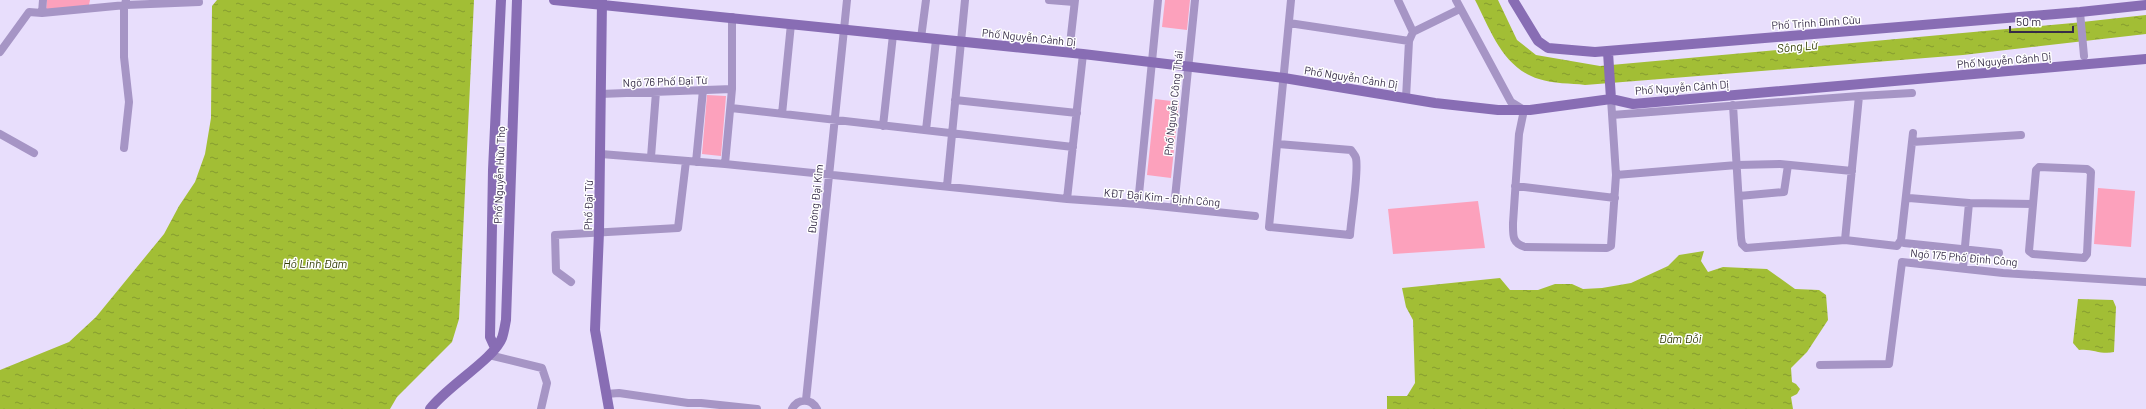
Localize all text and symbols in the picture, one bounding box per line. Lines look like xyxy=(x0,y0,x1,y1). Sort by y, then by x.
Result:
scale bar xyxy=(2010,8,2073,34)
street label: Phố Trịnh Đình Cửu xyxy=(1771,12,1861,32)
text: 50 m xyxy=(2016,14,2041,28)
street label: Phố Nguyễn Cảnh Dị xyxy=(981,26,1077,48)
water label: Sông Lừ xyxy=(1776,37,1820,55)
street label: Phố Nguyễn Cảnh Dị xyxy=(1956,49,2052,71)
street label: Phố Nguyễn Công Thái xyxy=(1161,50,1185,156)
street label: Phố Nguyễn Cảnh Dị xyxy=(1303,63,1399,91)
street label: Ngõ 76 Phố Đại Từ xyxy=(622,73,709,89)
street label: Phố Nguyễn Cảnh Dị xyxy=(1634,77,1730,97)
street label: Phố Nguyễn Hữu Thọ xyxy=(491,126,507,224)
street label: Đường Đại Kim xyxy=(805,164,825,234)
street label: Phố Đại Từ xyxy=(581,179,595,230)
street label: KĐT Đại Kim - Định Công xyxy=(1103,185,1221,209)
street label: Ngõ 175 Phố Định Công xyxy=(1910,246,2018,268)
water label: Hồ Linh Đàm xyxy=(283,256,347,270)
water label: Đầm Đỗi xyxy=(1659,331,1701,345)

